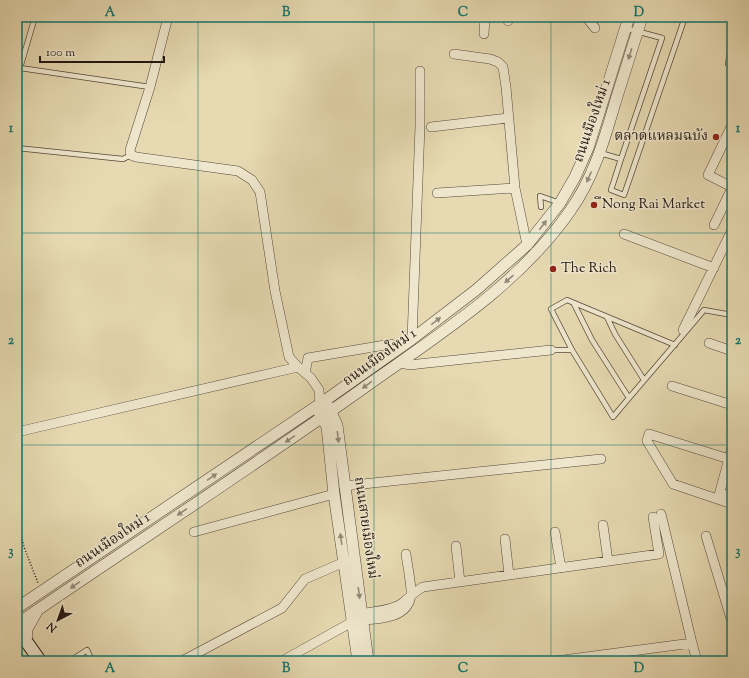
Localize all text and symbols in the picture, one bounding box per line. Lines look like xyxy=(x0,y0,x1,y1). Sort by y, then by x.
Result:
text: A xyxy=(105,4,116,22)
text: B xyxy=(282,4,291,22)
text: C xyxy=(458,4,468,22)
text: D xyxy=(634,4,644,22)
scale bar xyxy=(40,38,164,64)
text: 100 m xyxy=(46,44,75,62)
one-way arrow xyxy=(627,49,633,61)
street label: ถนนเมืองใหม่ 1 xyxy=(568,76,617,165)
text: 1 xyxy=(9,120,14,138)
text: 1 xyxy=(736,120,741,138)
place label: ตลาดแหลมฉบัง xyxy=(614,127,708,147)
marker: ตลาดแหลมฉบัง xyxy=(711,132,721,142)
one-way arrow xyxy=(586,172,592,183)
place label: ืNong Rai Market xyxy=(594,195,705,215)
marker: ืNong Rai Market xyxy=(589,200,599,210)
one-way arrow xyxy=(539,220,547,231)
place label: The Rich xyxy=(561,259,617,279)
marker: The Rich xyxy=(548,264,558,274)
one-way arrow xyxy=(504,274,514,283)
one-way arrow xyxy=(430,316,441,325)
street label: ถนนเมืองใหม่ 1 xyxy=(338,323,421,392)
text: 2 xyxy=(8,332,15,350)
text: 2 xyxy=(735,332,742,350)
one-way arrow xyxy=(362,381,373,389)
one-way arrow xyxy=(335,430,341,443)
one-way arrow xyxy=(285,435,295,443)
one-way arrow xyxy=(206,473,217,481)
street label: ถนนสายเมืองใหม่ xyxy=(348,475,384,580)
street label: ถนนเมืองใหม่ 1 xyxy=(70,507,155,574)
one-way arrow xyxy=(177,508,188,516)
one-way arrow xyxy=(338,533,344,545)
text: 3 xyxy=(8,543,14,561)
text: 3 xyxy=(735,543,741,561)
one-way arrow xyxy=(69,581,80,589)
one-way arrow xyxy=(355,587,362,599)
north arrow xyxy=(38,600,78,640)
text: N xyxy=(43,618,61,636)
text: A xyxy=(105,660,116,678)
text: B xyxy=(282,660,291,678)
text: C xyxy=(458,660,468,678)
text: D xyxy=(634,660,644,678)

